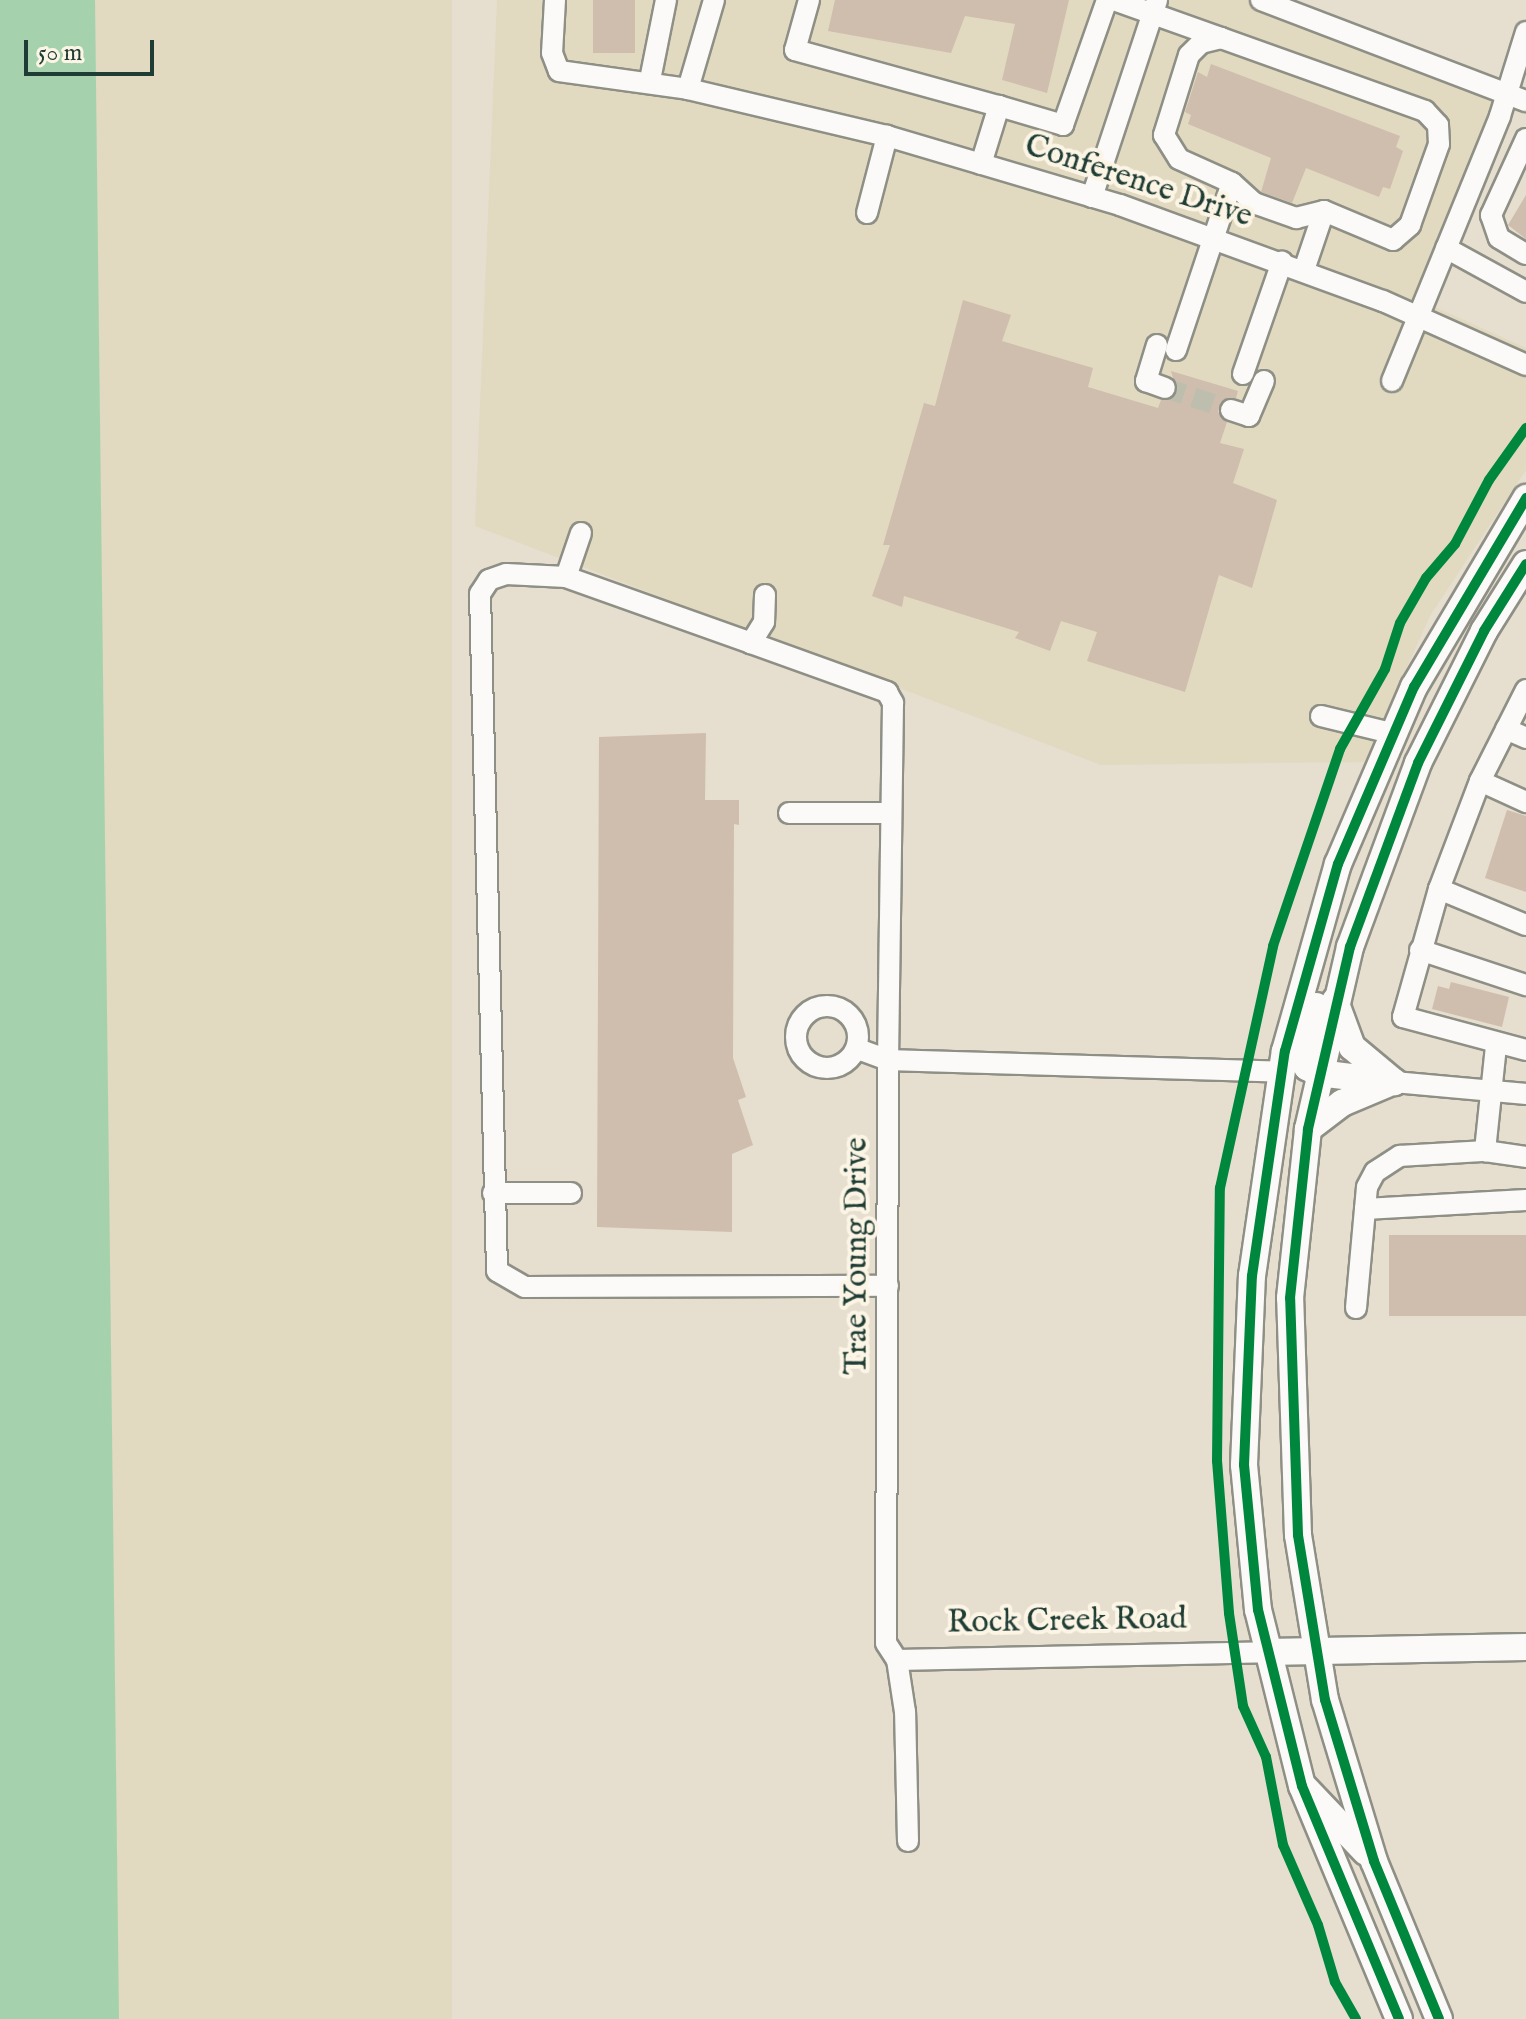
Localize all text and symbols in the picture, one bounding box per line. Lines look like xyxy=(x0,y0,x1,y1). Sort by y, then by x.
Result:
scale bar xyxy=(28,24,158,74)
text: 50 m xyxy=(38,38,82,69)
street label: Conference Drive xyxy=(1020,127,1256,237)
street label: Trae Young Drive xyxy=(839,1137,877,1375)
street label: Rock Creek Road xyxy=(947,1601,1187,1643)

